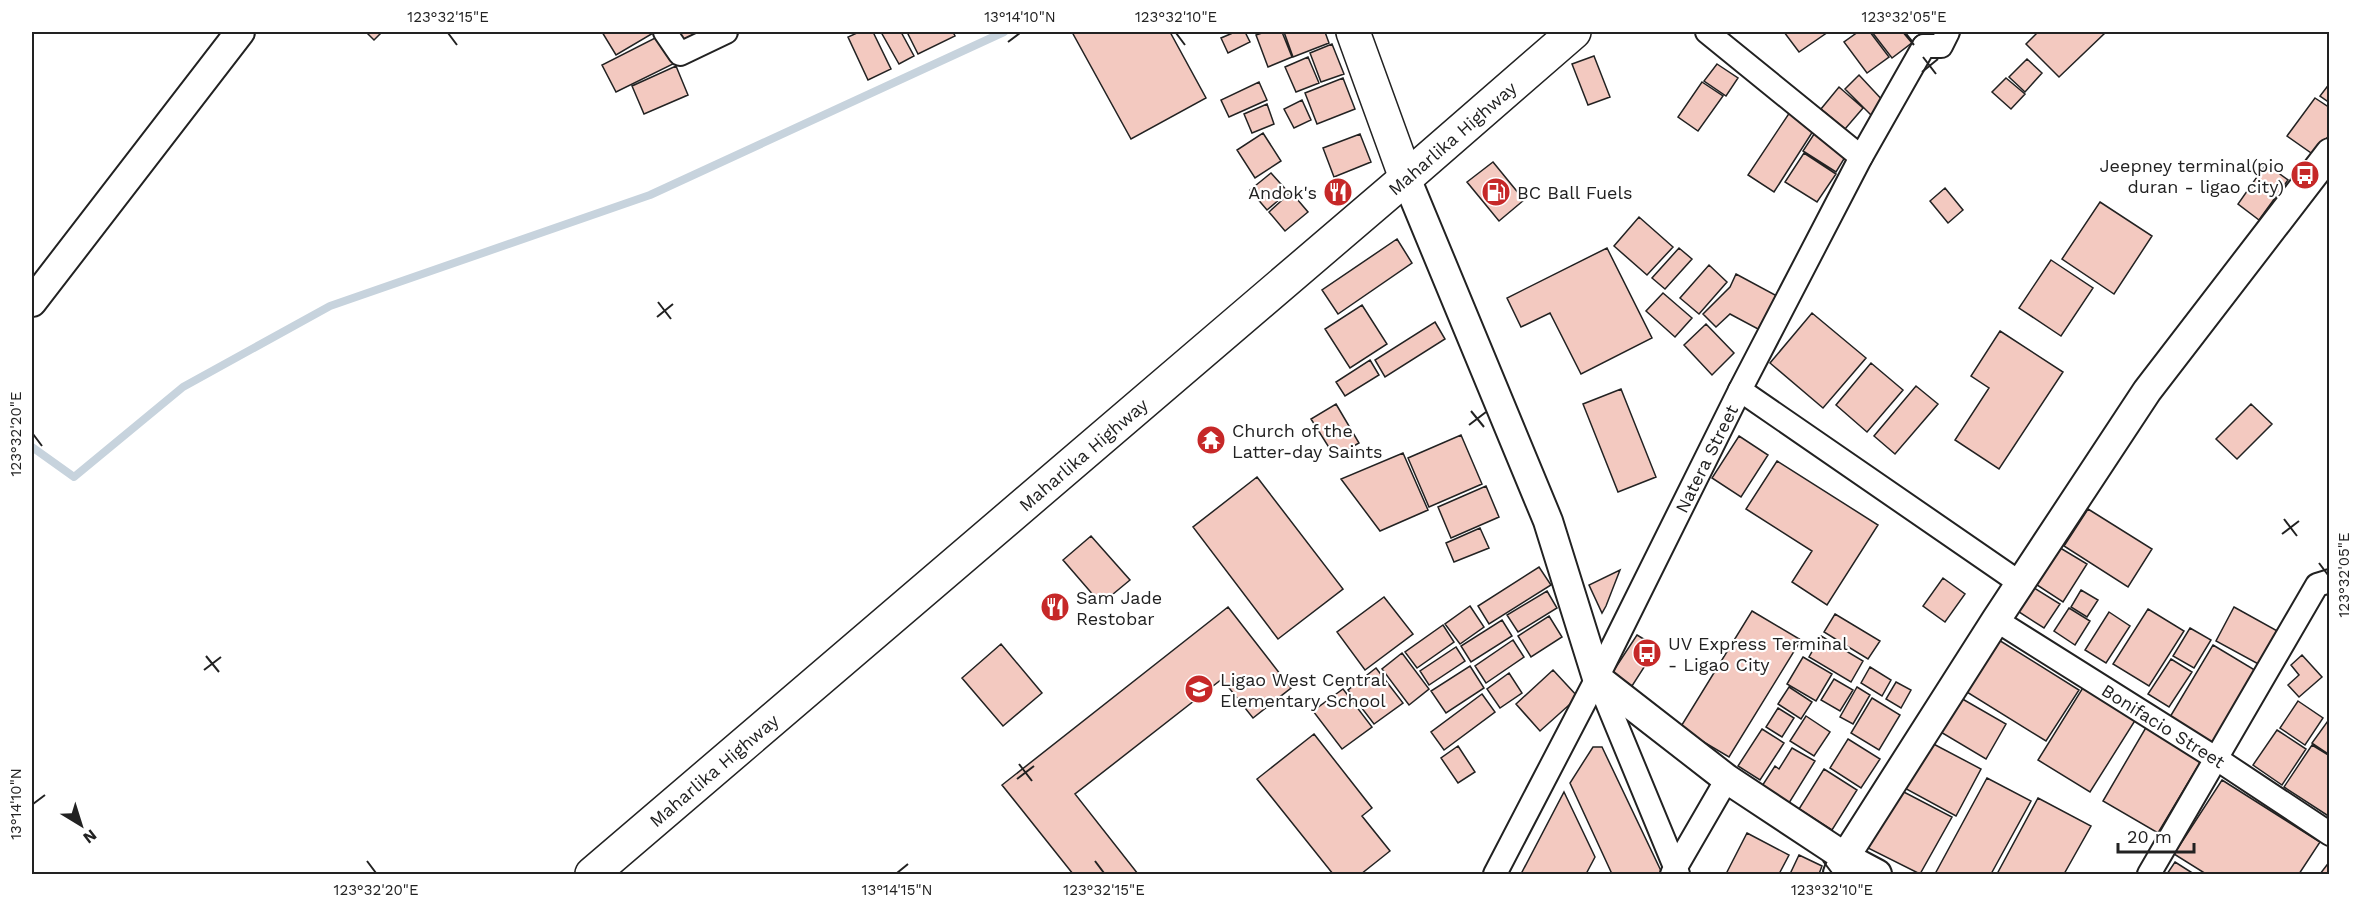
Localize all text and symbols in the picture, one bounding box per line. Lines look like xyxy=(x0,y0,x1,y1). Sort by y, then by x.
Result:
text: 123°32'15"E xyxy=(407,8,489,26)
text: 13°14'10"N xyxy=(984,8,1056,26)
text: 123°32'10"E xyxy=(1135,8,1217,26)
text: 123°32'05"E xyxy=(1862,8,1946,26)
street label: Maharlika Highway xyxy=(1384,76,1521,199)
place label: Jeepney terminal(pio duran - ligao city) xyxy=(2100,155,2284,197)
bus stop icon: Jeepney terminal(pio duran - ligao city) xyxy=(2289,159,2321,191)
restaurant icon: Andok's xyxy=(1322,176,1354,208)
fuel station icon: BC Ball Fuels xyxy=(1480,176,1512,208)
place label: Andok's xyxy=(1248,182,1317,203)
place label: BC Ball Fuels xyxy=(1517,182,1632,203)
text: 123°32'20"E xyxy=(7,392,25,476)
street label: Maharlika Highway xyxy=(1014,393,1152,515)
street label: Natera Street xyxy=(1670,401,1742,516)
place label: Church of the Latter-day Saints xyxy=(1232,420,1382,462)
temple icon: Church of the Latter-day Saints xyxy=(1195,424,1227,456)
text: 123°32'05"E xyxy=(2335,533,2353,617)
place label: Sam Jade Restobar xyxy=(1076,587,1162,629)
restaurant icon: Sam Jade Restobar xyxy=(1039,591,1071,623)
place label: UV Express Terminal - Ligao City xyxy=(1668,633,1848,675)
bus stop icon: UV Express Terminal - Ligao City xyxy=(1631,637,1663,669)
place label: Ligao West Central Elementary School xyxy=(1220,669,1387,711)
school or university icon: Ligao West Central Elementary School xyxy=(1183,673,1215,705)
street label: Bonifacio Street xyxy=(2098,679,2230,772)
street label: Maharlika Highway xyxy=(645,709,783,831)
text: 13°14'10"N xyxy=(7,768,25,840)
north arrow xyxy=(51,795,111,855)
scale bar xyxy=(2118,816,2194,854)
text: N xyxy=(79,825,100,848)
text: 20 m xyxy=(2127,826,2172,847)
text: 123°32'20"E xyxy=(334,881,418,899)
text: 13°14'15"N xyxy=(862,881,932,899)
text: 123°32'15"E xyxy=(1063,881,1145,899)
text: 123°32'10"E xyxy=(1791,881,1873,899)

